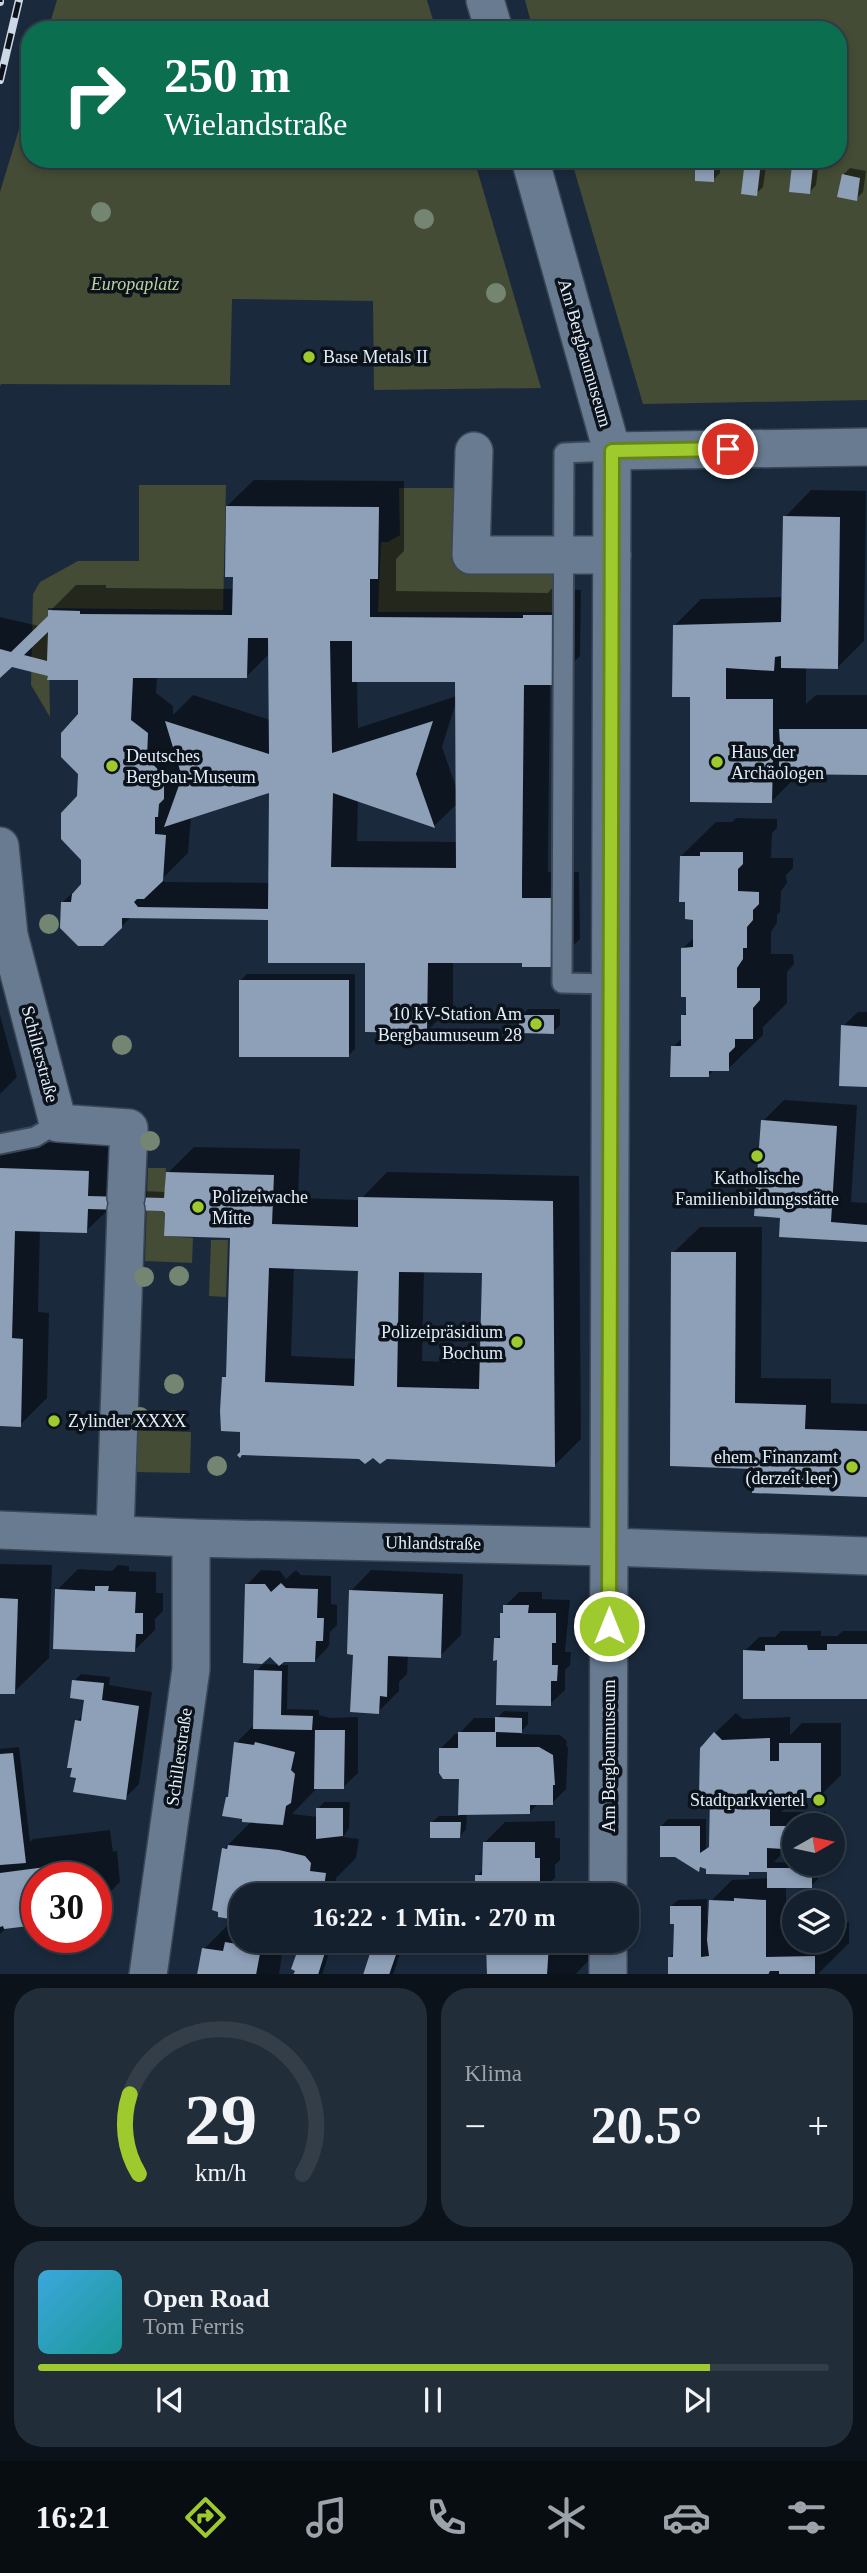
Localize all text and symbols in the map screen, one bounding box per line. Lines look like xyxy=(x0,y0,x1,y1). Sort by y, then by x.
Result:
text: 250 m xyxy=(164,48,291,103)
icon: right xyxy=(49,49,140,140)
text: Wielandstraße xyxy=(164,106,348,142)
park label: Europaplatz xyxy=(90,274,179,294)
street label: Am Bergbaumuseum xyxy=(554,277,616,429)
place label: Base Metals II xyxy=(323,347,428,367)
marker: Base Metals II xyxy=(301,349,317,365)
pin xyxy=(698,419,758,479)
icon: arrive xyxy=(709,430,747,468)
place label: Haus der Archäologen xyxy=(731,742,824,783)
place label: Deutsches Bergbau-Museum xyxy=(126,746,256,787)
marker: Haus der Archäologen xyxy=(709,754,725,770)
marker: Deutsches Bergbau-Museum xyxy=(104,758,120,774)
street label: Schillerstraße xyxy=(18,1004,62,1104)
place label: 10 kV-Station Am Bergbaumuseum 28 xyxy=(378,1004,522,1045)
marker: 10 kV-Station Am Bergbaumuseum 28 xyxy=(528,1016,544,1032)
marker: Katholische Familienbildungsstätte xyxy=(749,1148,765,1164)
place label: Katholische Familienbildungsstätte xyxy=(675,1168,839,1209)
place label: Polizeiwache Mitte xyxy=(212,1187,308,1228)
marker: Polizeiwache Mitte xyxy=(190,1199,206,1215)
place label: Polizeipräsidium Bochum xyxy=(381,1322,503,1363)
marker: Polizeipräsidium Bochum xyxy=(509,1334,525,1350)
place label: Zylinder XXXX xyxy=(68,1411,186,1431)
marker: Zylinder XXXX xyxy=(46,1413,62,1429)
place label: ehem. Finanzamt (derzeit leer) xyxy=(714,1447,838,1489)
marker: ehem. Finanzamt (derzeit leer) xyxy=(844,1459,860,1475)
street label: Uhlandstraße xyxy=(385,1532,481,1554)
position arrow xyxy=(572,1589,646,1663)
street label: Am Bergbaumuseum xyxy=(599,1679,619,1833)
street label: Schillerstraße xyxy=(162,1707,196,1807)
place label: Stadtparkviertel xyxy=(690,1790,805,1810)
marker: Stadtparkviertel xyxy=(811,1792,827,1808)
north arrow xyxy=(782,1813,845,1876)
map controls xyxy=(782,1813,845,1953)
speed limit sign: 30 xyxy=(21,1862,112,1953)
button: layers xyxy=(782,1890,845,1953)
text: 16:22 · 1 Min. · 270 m xyxy=(312,1903,556,1932)
text: Klima xyxy=(465,2061,522,2086)
text: 29 xyxy=(184,2079,257,2160)
text: 20.5° xyxy=(591,2097,703,2154)
text: − xyxy=(465,2105,486,2147)
text: + xyxy=(808,2105,829,2147)
text: km/h xyxy=(195,2158,246,2185)
text: Open Road xyxy=(143,2284,269,2313)
text: Tom Ferris xyxy=(143,2314,244,2339)
icon: previous xyxy=(151,2381,189,2419)
icon: pause xyxy=(414,2381,452,2419)
icon: next xyxy=(678,2381,716,2419)
icon: directions xyxy=(181,2493,230,2542)
icon: music xyxy=(302,2493,351,2542)
icon: phone xyxy=(422,2493,471,2542)
icon: climate xyxy=(542,2493,591,2542)
icon: car xyxy=(662,2493,711,2542)
icon: filters xyxy=(782,2493,831,2542)
text: 16:21 xyxy=(36,2499,110,2535)

